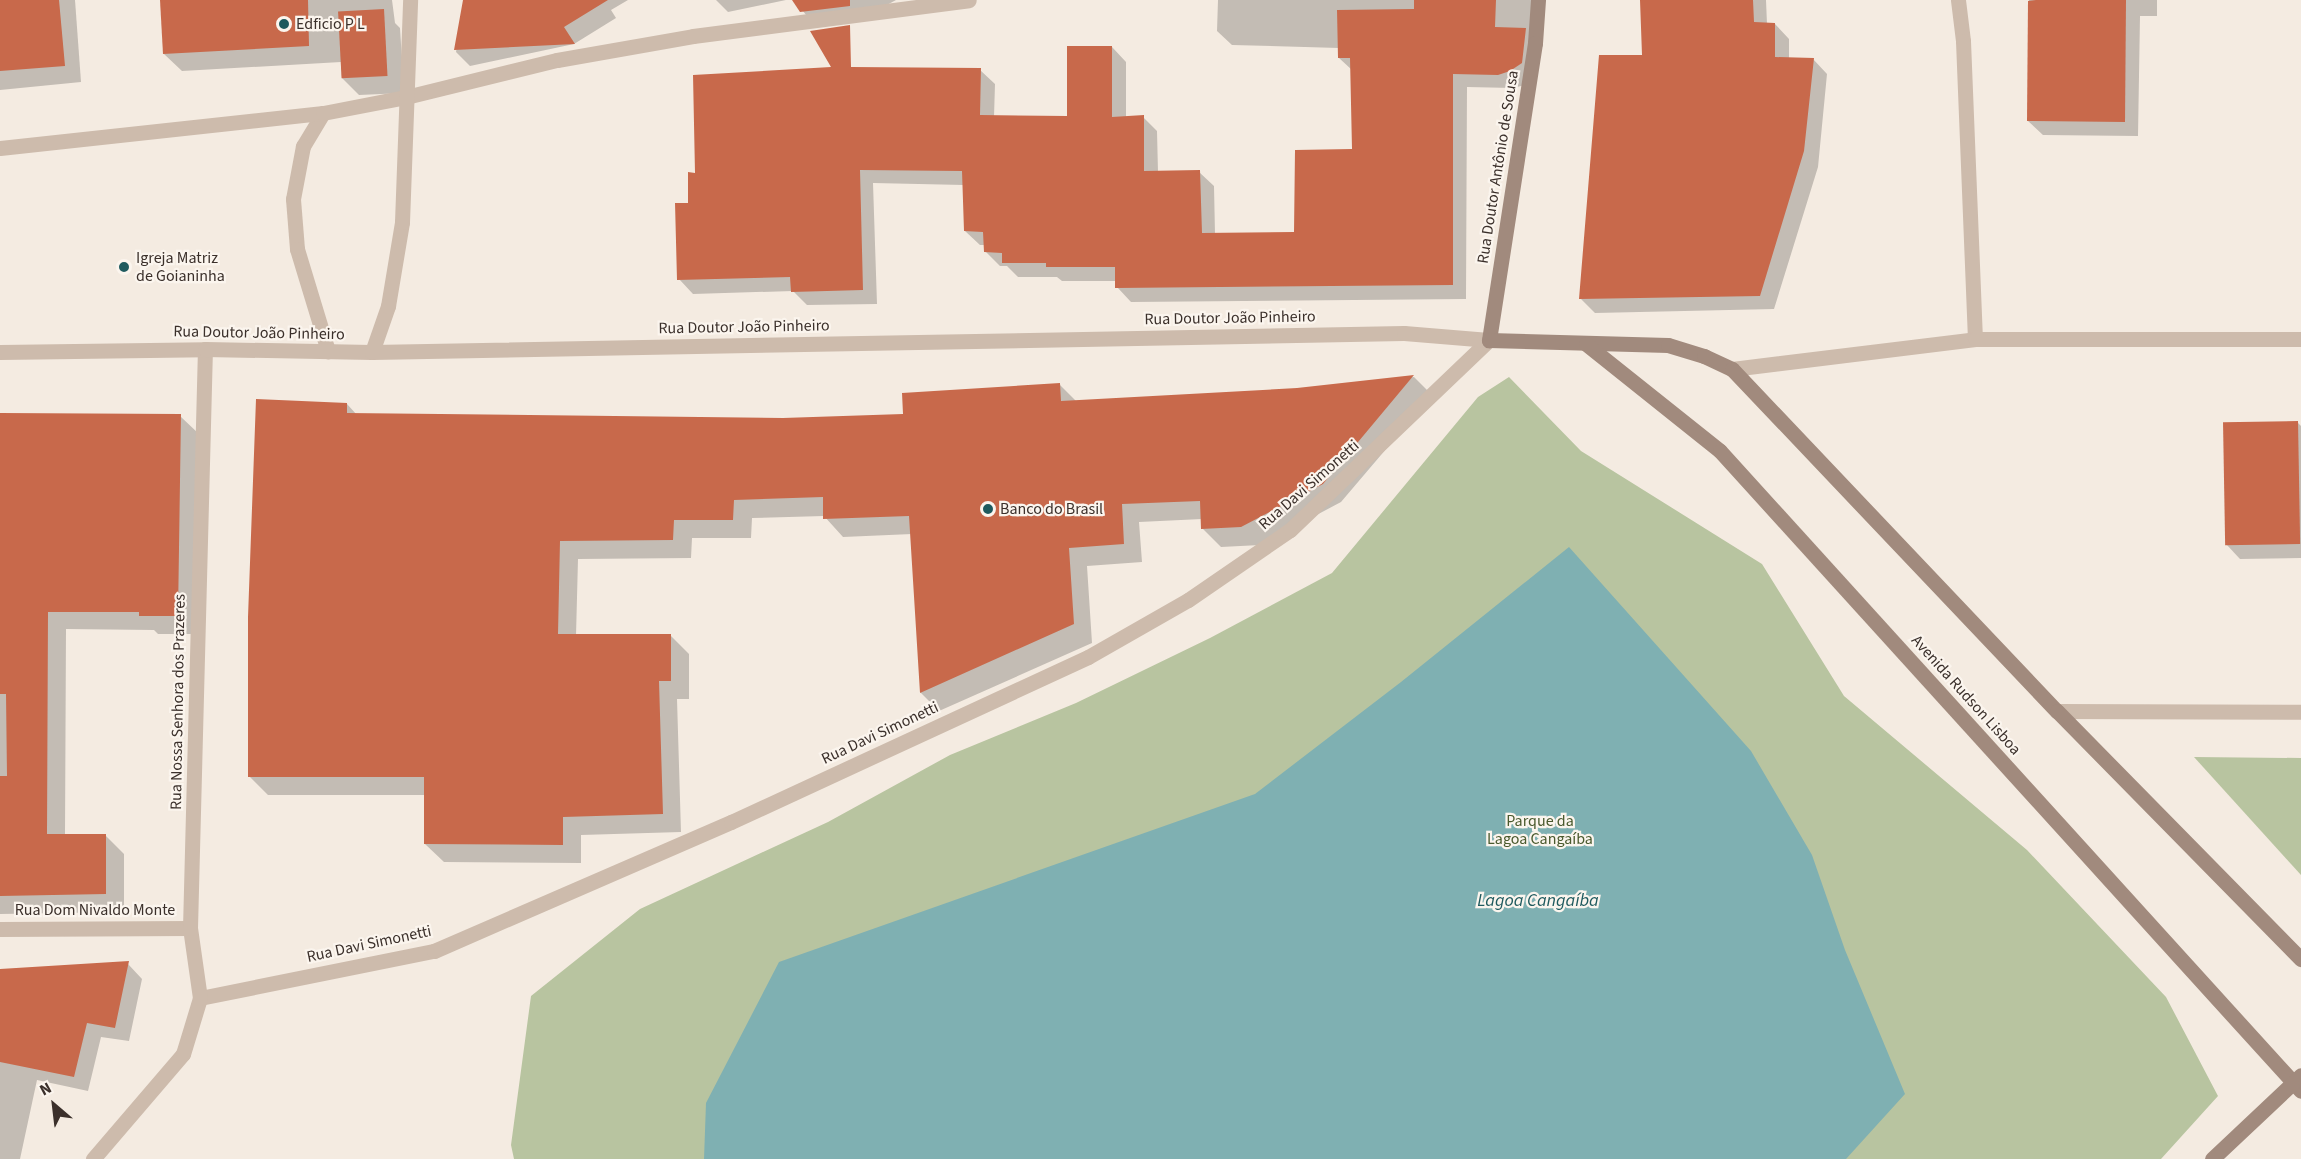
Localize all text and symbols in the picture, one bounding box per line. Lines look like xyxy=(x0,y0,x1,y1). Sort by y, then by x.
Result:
place label: Edficio P L xyxy=(296,14,365,34)
marker: Edficio P L xyxy=(277,17,291,31)
street label: Rua Doutor Antônio de Sousa xyxy=(1473,69,1523,265)
place label: Igreja Matriz de Goianinha xyxy=(136,248,225,286)
marker: Igreja Matriz de Goianinha xyxy=(117,260,131,274)
street label: Rua Doutor João Pinheiro xyxy=(1144,307,1316,329)
street label: Rua Doutor João Pinheiro xyxy=(658,316,830,338)
street label: Rua Doutor João Pinheiro xyxy=(173,322,345,344)
street label: Rua Davi Simonetti xyxy=(1255,436,1363,534)
place label: Banco do Brasil xyxy=(1000,499,1103,519)
marker: Banco do Brasil xyxy=(981,502,995,516)
street label: Rua Nossa Senhora dos Prazeres xyxy=(167,594,189,810)
street label: Avenida Rudson Lisboa xyxy=(1907,631,2025,759)
street label: Rua Davi Simonetti xyxy=(818,697,942,769)
park label: Parque da Lagoa Cangaíba xyxy=(1487,811,1593,849)
water label: Lagoa Cangaíba xyxy=(1477,890,1599,912)
street label: Rua Dom Nivaldo Monte xyxy=(15,900,175,920)
street label: Rua Davi Simonetti xyxy=(305,921,433,967)
north arrow xyxy=(24,1075,84,1135)
text: N xyxy=(36,1077,55,1101)

